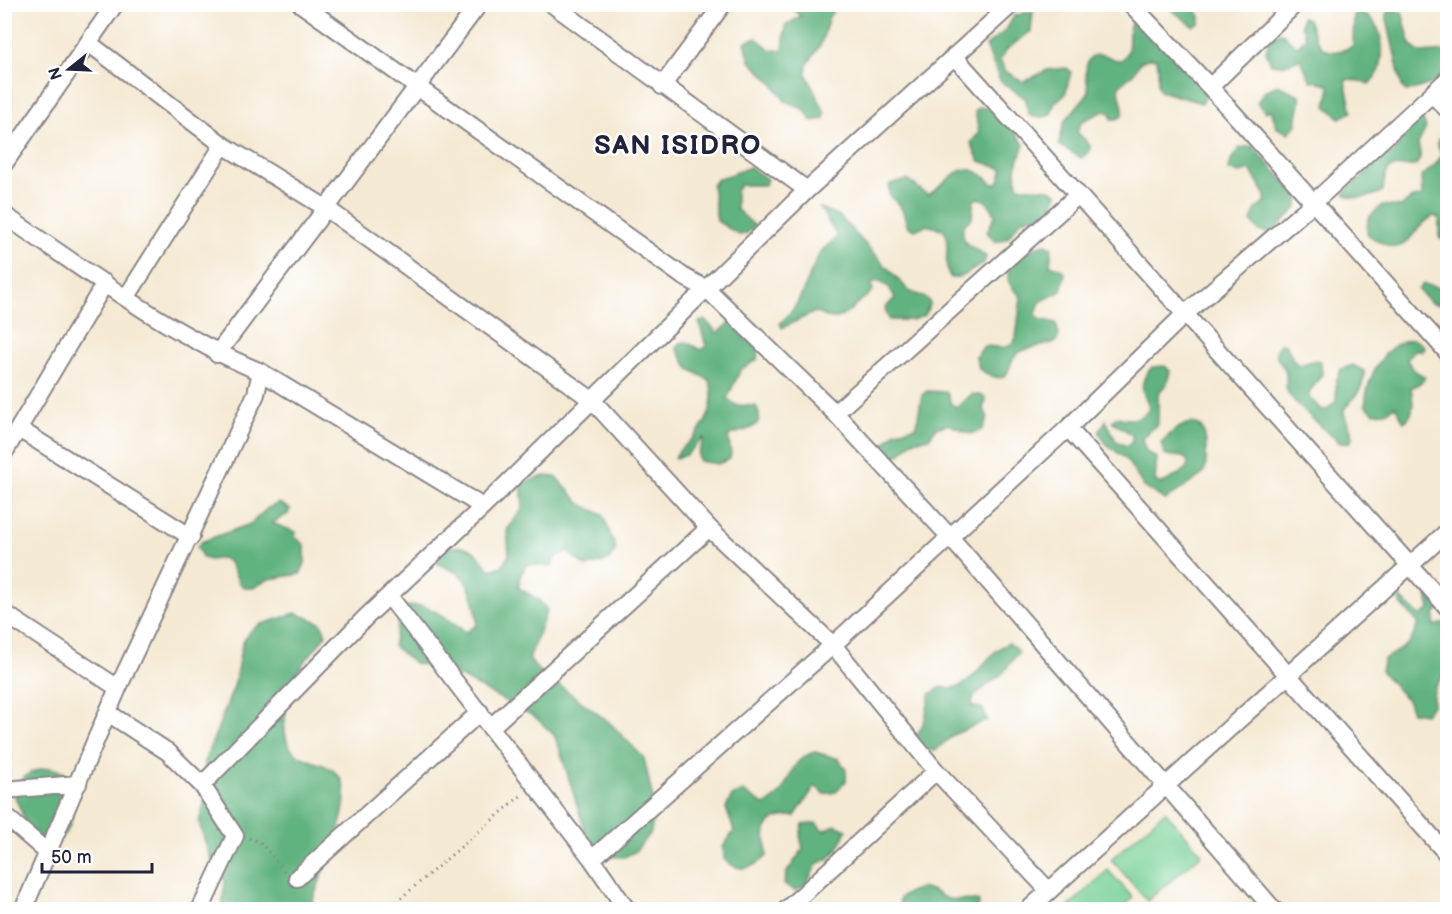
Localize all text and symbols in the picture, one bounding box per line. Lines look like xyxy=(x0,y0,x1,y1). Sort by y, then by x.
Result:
north arrow xyxy=(39,39,99,99)
text: N xyxy=(45,65,67,82)
district label: SAN ISIDRO xyxy=(594,130,762,162)
scale bar xyxy=(42,836,152,874)
text: 50 m xyxy=(51,847,92,868)

